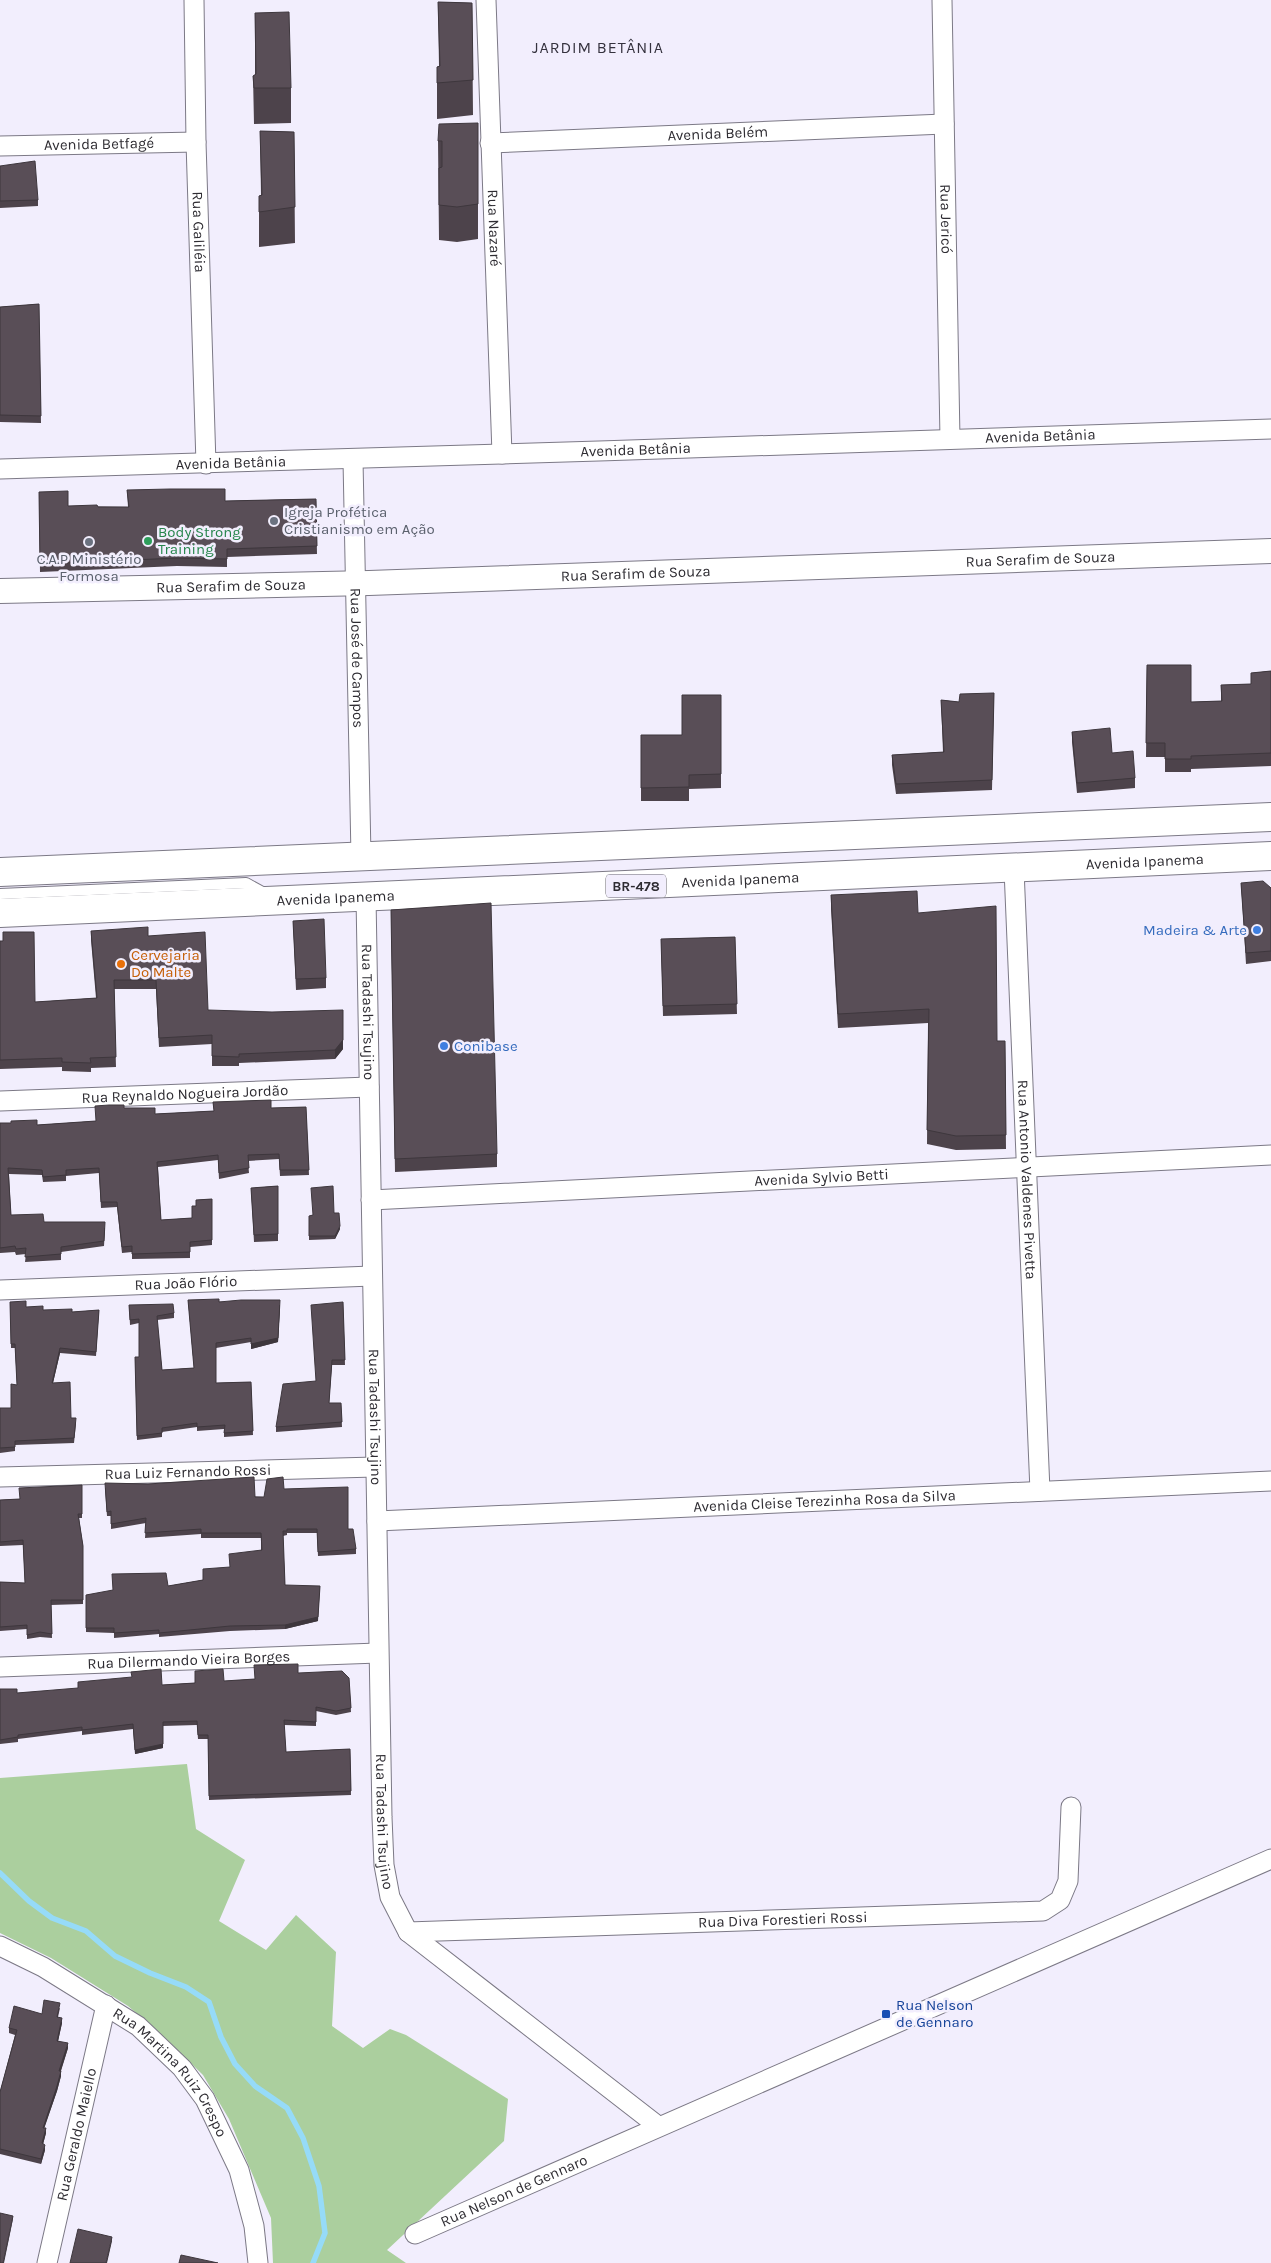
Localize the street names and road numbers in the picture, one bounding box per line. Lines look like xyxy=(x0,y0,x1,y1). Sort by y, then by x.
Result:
street label: Avenida Belém xyxy=(667,122,769,145)
street label: Avenida Betfagé xyxy=(44,134,154,154)
street label: Rua Jericó xyxy=(936,184,956,254)
street label: Rua Nazaré xyxy=(484,189,504,267)
street label: Rua Galiléia xyxy=(189,191,209,273)
street label: Avenida Betânia xyxy=(985,425,1096,447)
street label: Avenida Betânia xyxy=(580,439,691,461)
street label: Avenida Betânia xyxy=(175,452,286,473)
street label: Rua Serafim de Souza xyxy=(965,548,1116,571)
street label: Rua Serafim de Souza xyxy=(561,562,711,585)
street label: Rua Serafim de Souza xyxy=(156,575,306,597)
street label: Rua José de Campos xyxy=(347,588,367,728)
street label: Avenida Ipanema xyxy=(1085,850,1204,873)
street label: Avenida Ipanema xyxy=(681,868,800,891)
road number: BR-478 xyxy=(606,874,666,898)
street label: Avenida Ipanema xyxy=(276,886,395,910)
street label: Rua Tadashi Tsujino xyxy=(358,944,378,1080)
street label: Rua Antonio Valdenes Pivetta xyxy=(1014,1080,1040,1280)
street label: Rua Reynaldo Nogueira Jordão xyxy=(81,1081,288,1107)
street label: Avenida Sylvio Betti xyxy=(754,1165,889,1190)
street label: Rua João Flório xyxy=(134,1272,238,1294)
street label: Rua Tadashi Tsujino xyxy=(365,1349,385,1485)
street label: Rua Luiz Fernando Rossi xyxy=(104,1461,271,1483)
street label: Avenida Cleise Terezinha Rosa da Silva xyxy=(693,1486,956,1516)
street label: Rua Dilermando Vieira Borges xyxy=(87,1647,291,1673)
street label: Rua Tadashi Tsujino xyxy=(372,1754,397,1891)
street label: Rua Diva Forestieri Rossi xyxy=(698,1908,868,1931)
street label: Rua Martina Ruiz Crespo xyxy=(110,2004,231,2140)
street label: Rua Geraldo Maiello xyxy=(53,2066,100,2203)
street label: Rua Nelson de Gennaro xyxy=(438,2151,590,2231)

